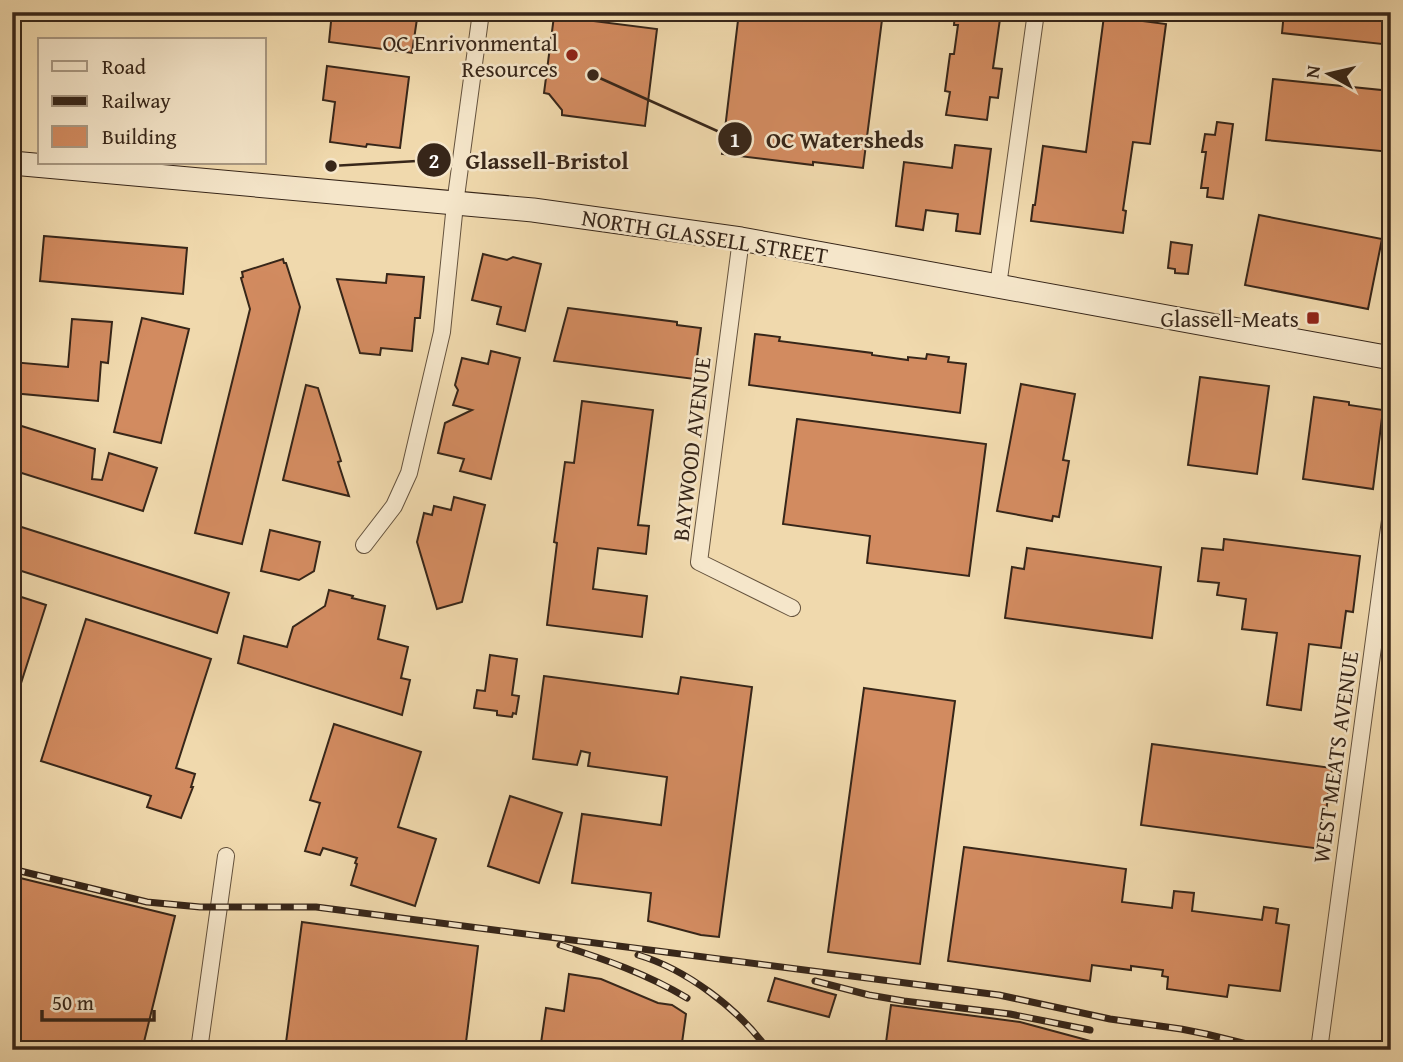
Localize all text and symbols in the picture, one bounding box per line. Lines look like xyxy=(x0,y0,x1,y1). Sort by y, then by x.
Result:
place label: OC Enrivonmental Resources xyxy=(382,26,558,85)
legend xyxy=(38,38,266,164)
north arrow xyxy=(1294,38,1364,108)
marker: OC Enrivonmental Resources xyxy=(564,47,580,63)
text: Road xyxy=(102,51,147,82)
text: N xyxy=(1297,63,1327,80)
text: Railway xyxy=(102,85,171,116)
callout: OC Watersheds xyxy=(717,117,938,162)
text: Building xyxy=(102,121,177,152)
text: OC Watersheds xyxy=(766,122,924,157)
text: 1 xyxy=(730,124,740,155)
callout: Glassell-Bristol xyxy=(417,138,643,183)
text: Glassell-Bristol xyxy=(465,143,629,178)
text: 2 xyxy=(429,145,439,176)
street label: NORTH GLASSELL STREET xyxy=(580,200,831,272)
place label: Glassell-Meats xyxy=(1160,302,1299,335)
marker: Glassell-Meats xyxy=(1305,310,1321,326)
street label: BAYWOOD AVENUE xyxy=(663,355,719,543)
street label: WEST MEATS AVENUE xyxy=(1304,649,1366,865)
scale bar xyxy=(42,978,154,1022)
text: 50 m xyxy=(52,987,94,1018)

